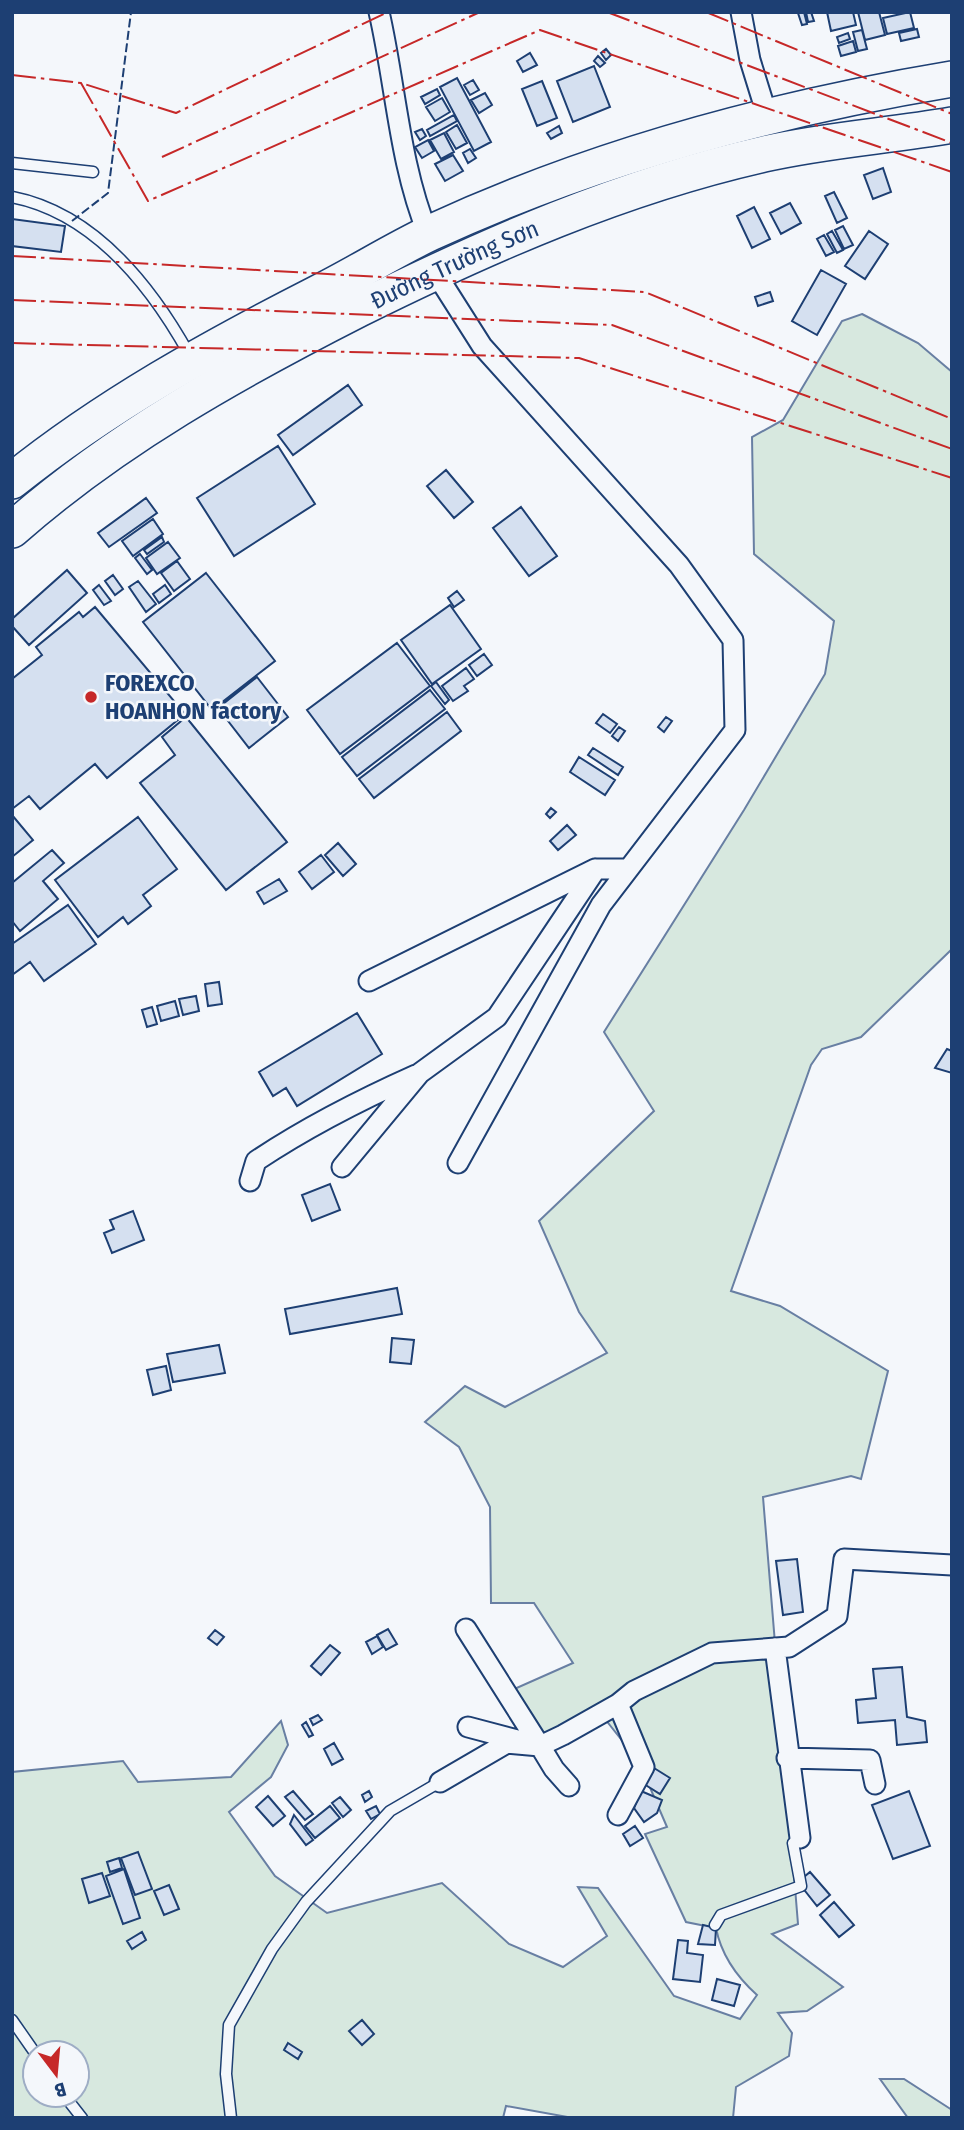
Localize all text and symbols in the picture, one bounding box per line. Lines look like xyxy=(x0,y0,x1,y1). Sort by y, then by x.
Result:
street label: Đường Trường Sơn xyxy=(366,214,543,315)
place label: FOREXCO HOANHON factory xyxy=(105,669,282,725)
marker: FOREXCO HOANHON factory xyxy=(83,689,99,705)
north arrow xyxy=(21,2039,91,2109)
text: B xyxy=(52,2077,69,2102)

